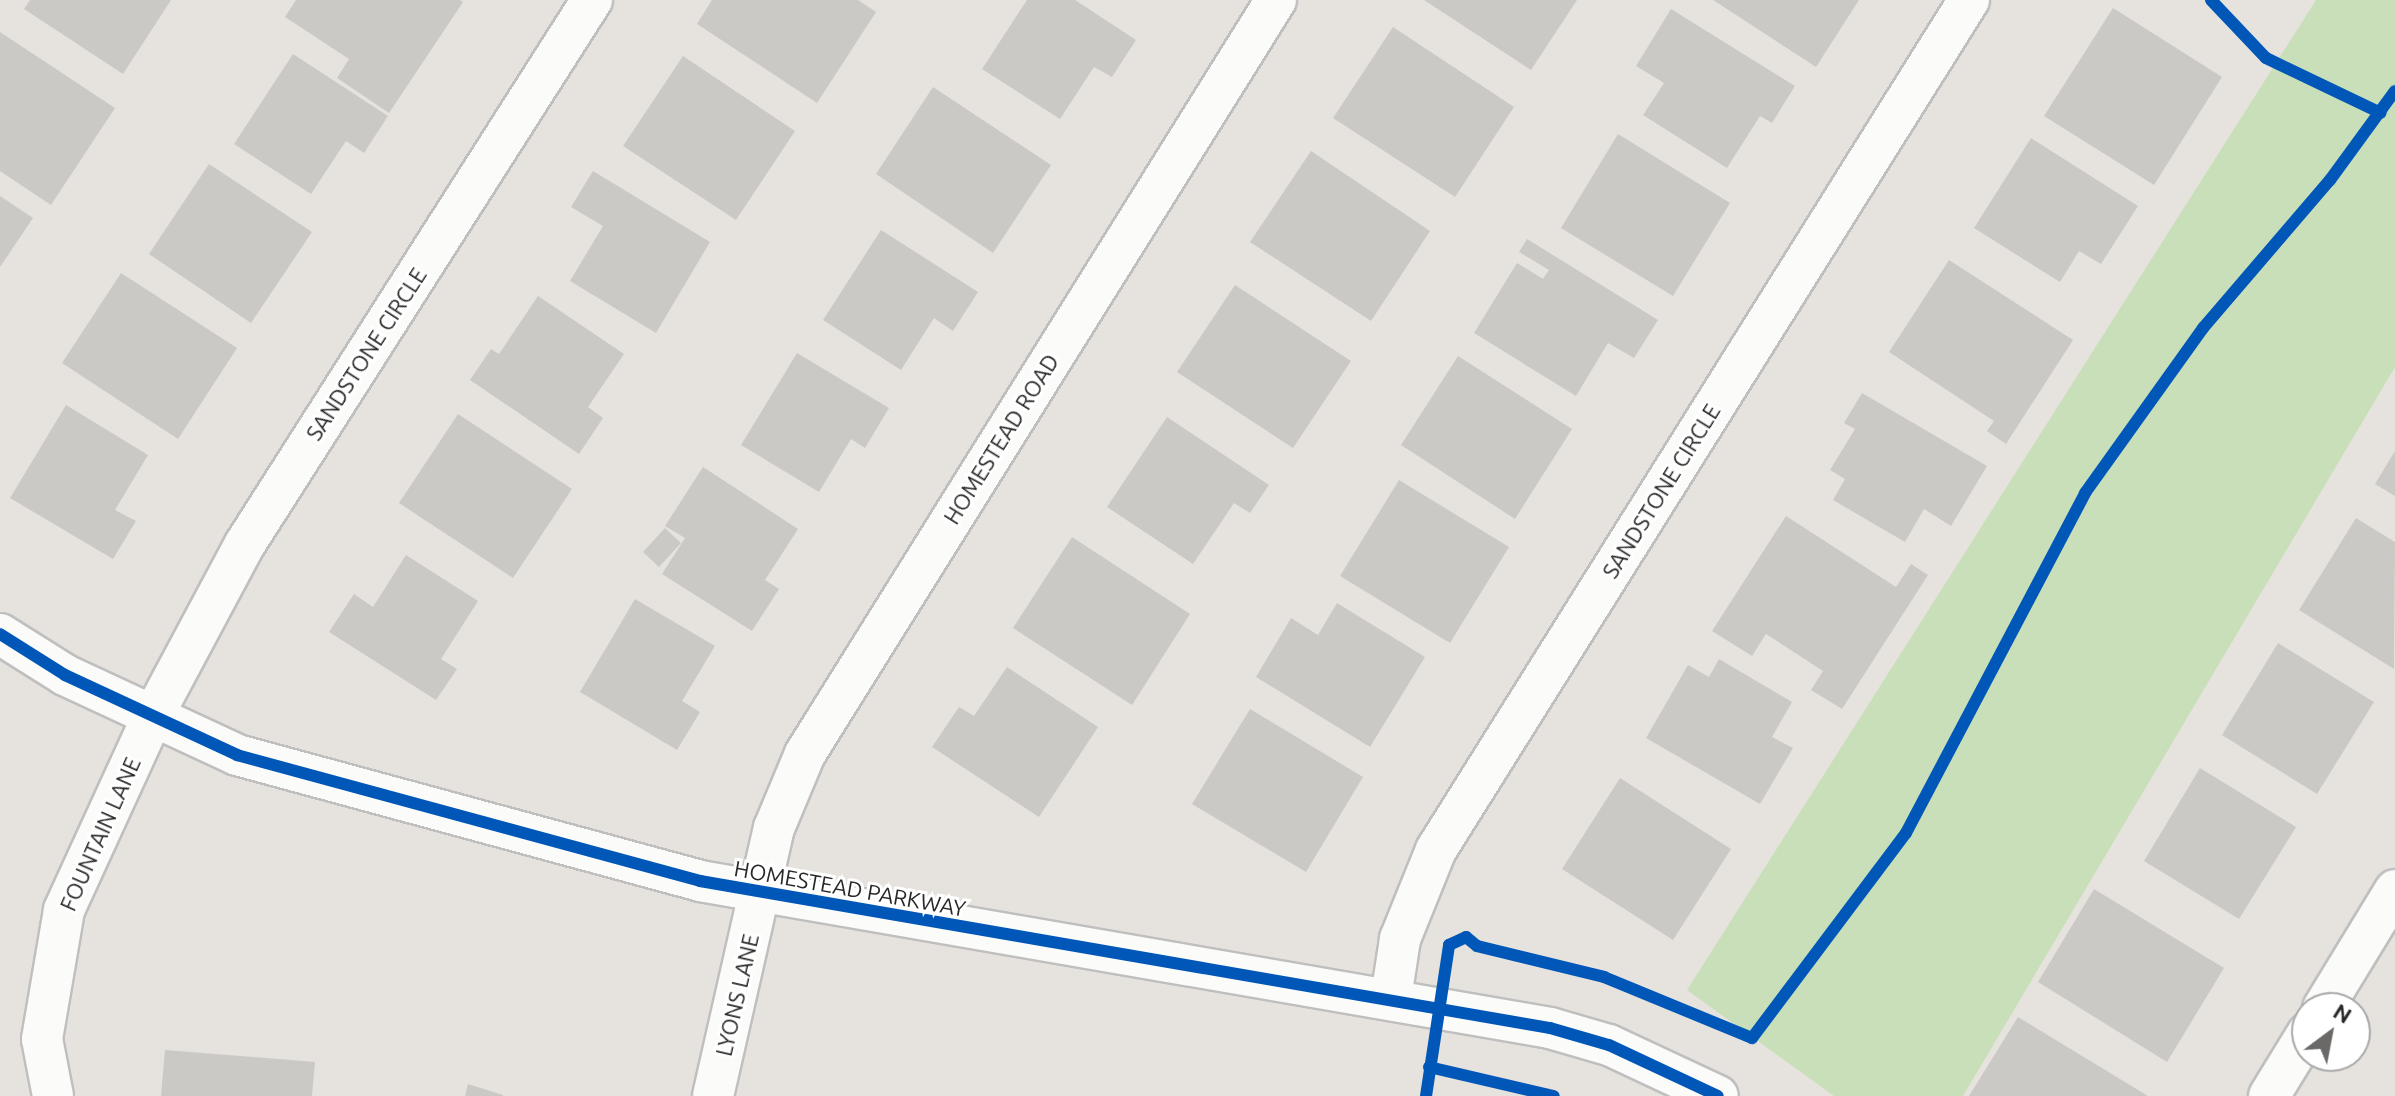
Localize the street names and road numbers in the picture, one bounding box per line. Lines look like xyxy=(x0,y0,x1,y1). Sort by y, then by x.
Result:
street label: SANDSTONE CIRCLE xyxy=(300,263,432,445)
street label: HOMESTEAD ROAD xyxy=(938,349,1064,529)
street label: SANDSTONE CIRCLE xyxy=(1597,399,1725,583)
street label: FOUNTAIN LANE xyxy=(54,753,146,915)
street label: HOMESTEAD PARKWAY xyxy=(732,855,968,921)
street label: LYONS LANE xyxy=(710,931,764,1059)

